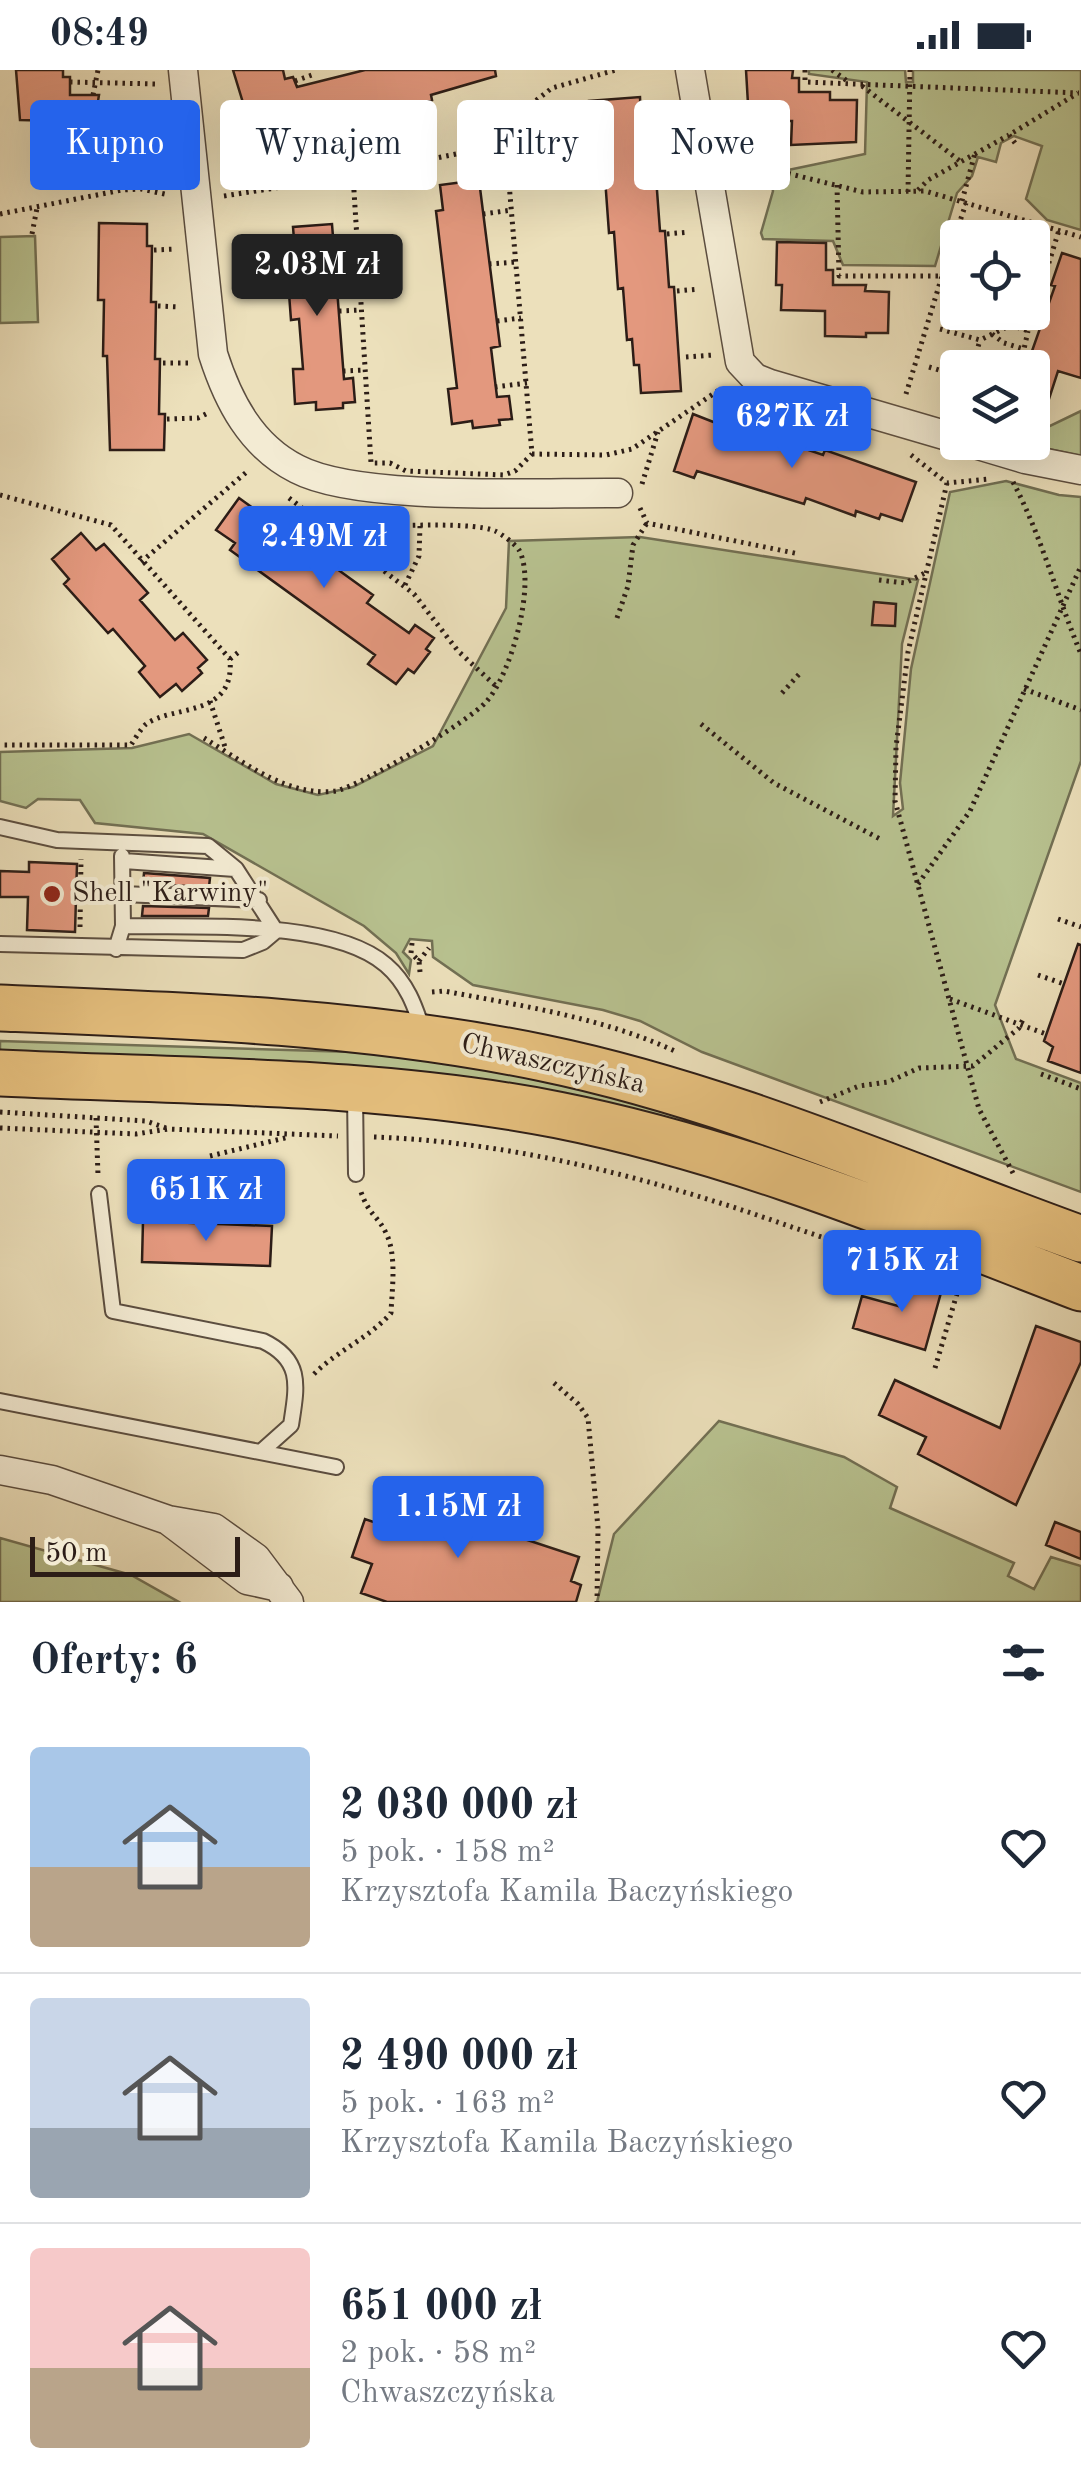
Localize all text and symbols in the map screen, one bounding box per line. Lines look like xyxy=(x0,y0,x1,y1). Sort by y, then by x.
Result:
text: 08:49 xyxy=(50,16,149,54)
chip: Kupno xyxy=(30,100,200,190)
chip: Wynajem xyxy=(220,100,437,190)
chip: Filtry xyxy=(457,100,614,190)
chip: Nowe xyxy=(634,100,790,190)
map controls xyxy=(940,220,1050,460)
button: locate xyxy=(940,220,1050,330)
pin: 2.03M zł xyxy=(214,234,420,319)
text: 2.03M zł xyxy=(254,250,380,282)
button: layers xyxy=(940,350,1050,460)
pin: 627K zł xyxy=(700,386,884,471)
text: 627K zł xyxy=(735,402,849,434)
pin: 2.49M zł xyxy=(221,506,427,591)
text: 2.49M zł xyxy=(261,522,387,554)
place label: Shell "Karwiny" xyxy=(72,880,268,908)
marker: Shell "Karwiny" xyxy=(41,883,63,905)
street label: Chwaszczyńska xyxy=(458,1030,648,1100)
pin: 651K zł xyxy=(114,1159,298,1244)
text: 651K zł xyxy=(149,1175,263,1207)
pin: 715K zł xyxy=(810,1230,994,1315)
text: 715K zł xyxy=(845,1246,959,1278)
pin: 1.15M zł xyxy=(355,1476,561,1561)
text: 1.15M zł xyxy=(395,1492,521,1524)
scale bar xyxy=(30,1532,240,1576)
text: 50 m xyxy=(45,1540,108,1568)
icon: filters xyxy=(996,1635,1051,1690)
text: Oferty: 6 xyxy=(30,1641,198,1683)
text: 2 030 000 zł xyxy=(340,1786,578,1828)
icon: home xyxy=(110,1787,230,1907)
icon: heart xyxy=(996,1820,1051,1875)
text: 5 pok. · 158 m² xyxy=(340,1837,555,1869)
text: Krzysztofa Kamila Baczyńskiego xyxy=(340,1877,793,1909)
text: 2 490 000 zł xyxy=(340,2037,578,2079)
icon: home xyxy=(110,2038,230,2158)
icon: heart xyxy=(996,2071,1051,2126)
text: 5 pok. · 163 m² xyxy=(340,2088,555,2120)
text: Krzysztofa Kamila Baczyńskiego xyxy=(340,2128,793,2160)
text: 651 000 zł xyxy=(340,2287,542,2329)
icon: home xyxy=(110,2288,230,2408)
icon: heart xyxy=(996,2321,1051,2376)
text: 2 pok. · 58 m² xyxy=(340,2338,536,2370)
text: Chwaszczyńska xyxy=(340,2378,555,2410)

